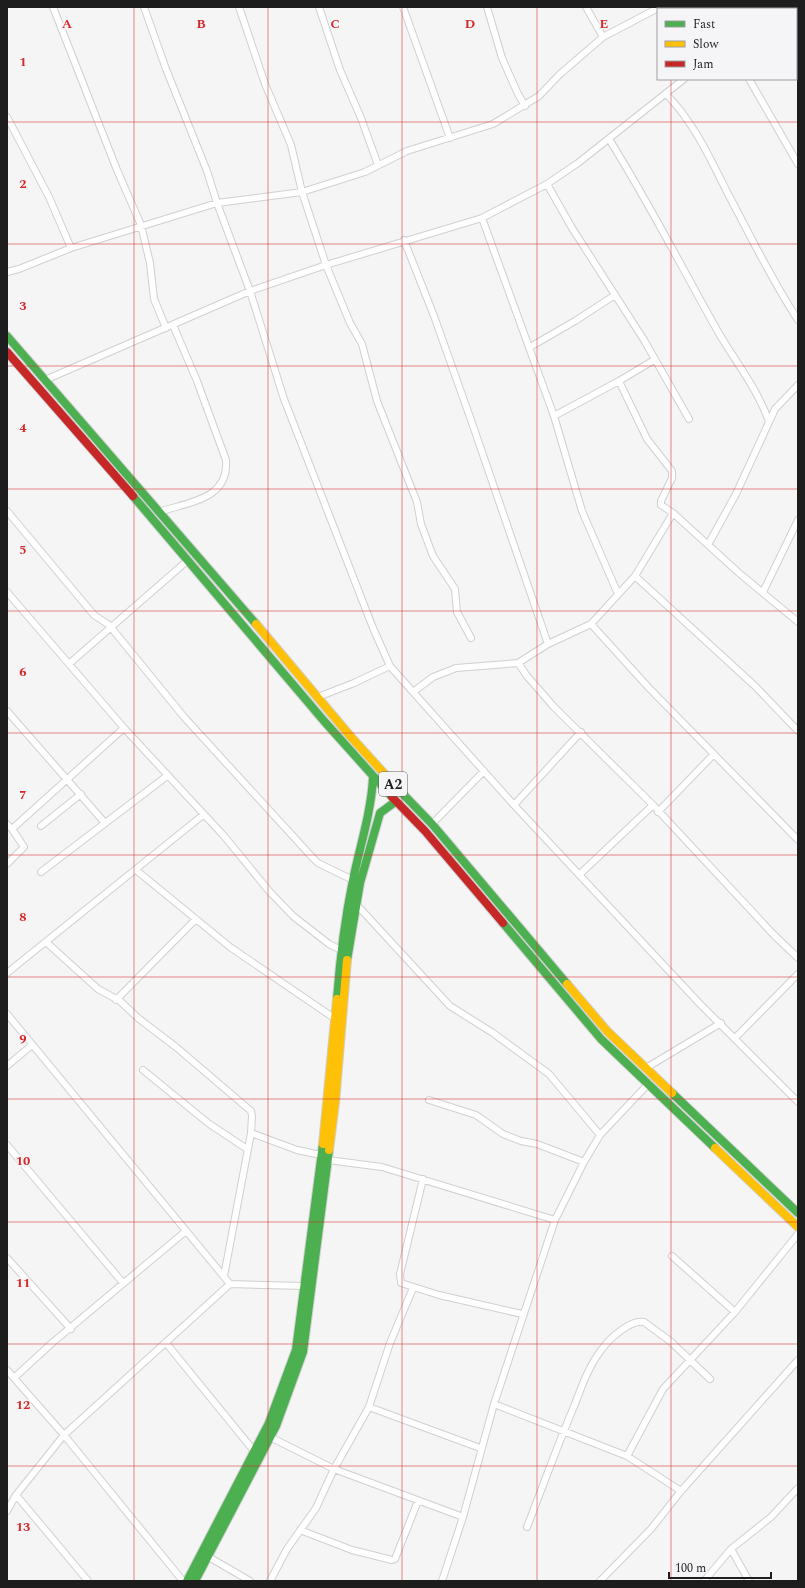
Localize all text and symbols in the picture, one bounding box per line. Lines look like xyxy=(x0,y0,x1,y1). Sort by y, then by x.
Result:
legend xyxy=(657,8,797,80)
text: A xyxy=(62,14,72,34)
text: B xyxy=(196,14,206,34)
text: C xyxy=(330,14,340,34)
text: D xyxy=(465,14,475,34)
text: E xyxy=(600,14,609,34)
text: Fast xyxy=(693,15,715,34)
text: Slow xyxy=(693,35,719,54)
text: 1 xyxy=(19,52,27,72)
text: Jam xyxy=(693,55,714,74)
text: 2 xyxy=(19,174,27,194)
text: 3 xyxy=(19,296,27,316)
text: 4 xyxy=(19,418,27,438)
text: 5 xyxy=(19,540,27,560)
text: 6 xyxy=(19,662,27,682)
road number: A2 xyxy=(379,772,407,796)
text: 7 xyxy=(19,785,27,805)
text: 8 xyxy=(19,907,27,927)
text: 9 xyxy=(19,1029,27,1049)
text: 10 xyxy=(16,1151,30,1171)
text: 11 xyxy=(16,1273,30,1293)
text: 12 xyxy=(16,1395,30,1415)
text: 13 xyxy=(16,1517,30,1537)
scale bar xyxy=(669,1554,771,1580)
text: 100 m xyxy=(675,1559,706,1578)

